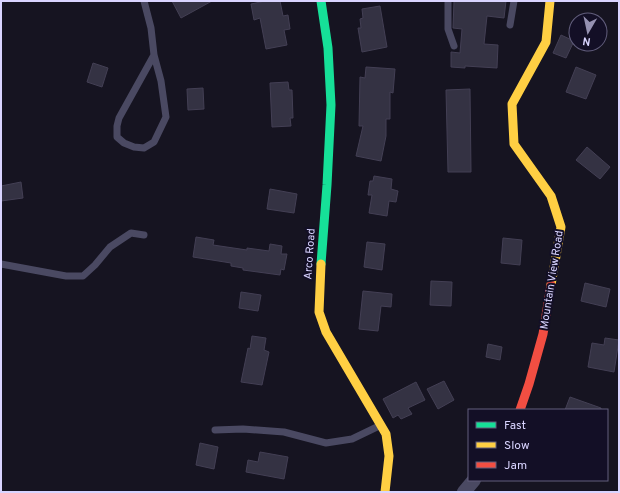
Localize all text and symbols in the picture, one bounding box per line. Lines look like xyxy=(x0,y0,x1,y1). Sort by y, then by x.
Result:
north arrow xyxy=(568,12,608,52)
text: N xyxy=(582,33,592,48)
street label: Arco Road xyxy=(301,228,319,280)
street label: Mountain View Road xyxy=(537,230,567,330)
legend xyxy=(468,409,608,481)
text: Fast xyxy=(504,418,526,434)
text: Slow xyxy=(504,438,530,454)
text: Jam xyxy=(504,458,527,474)

